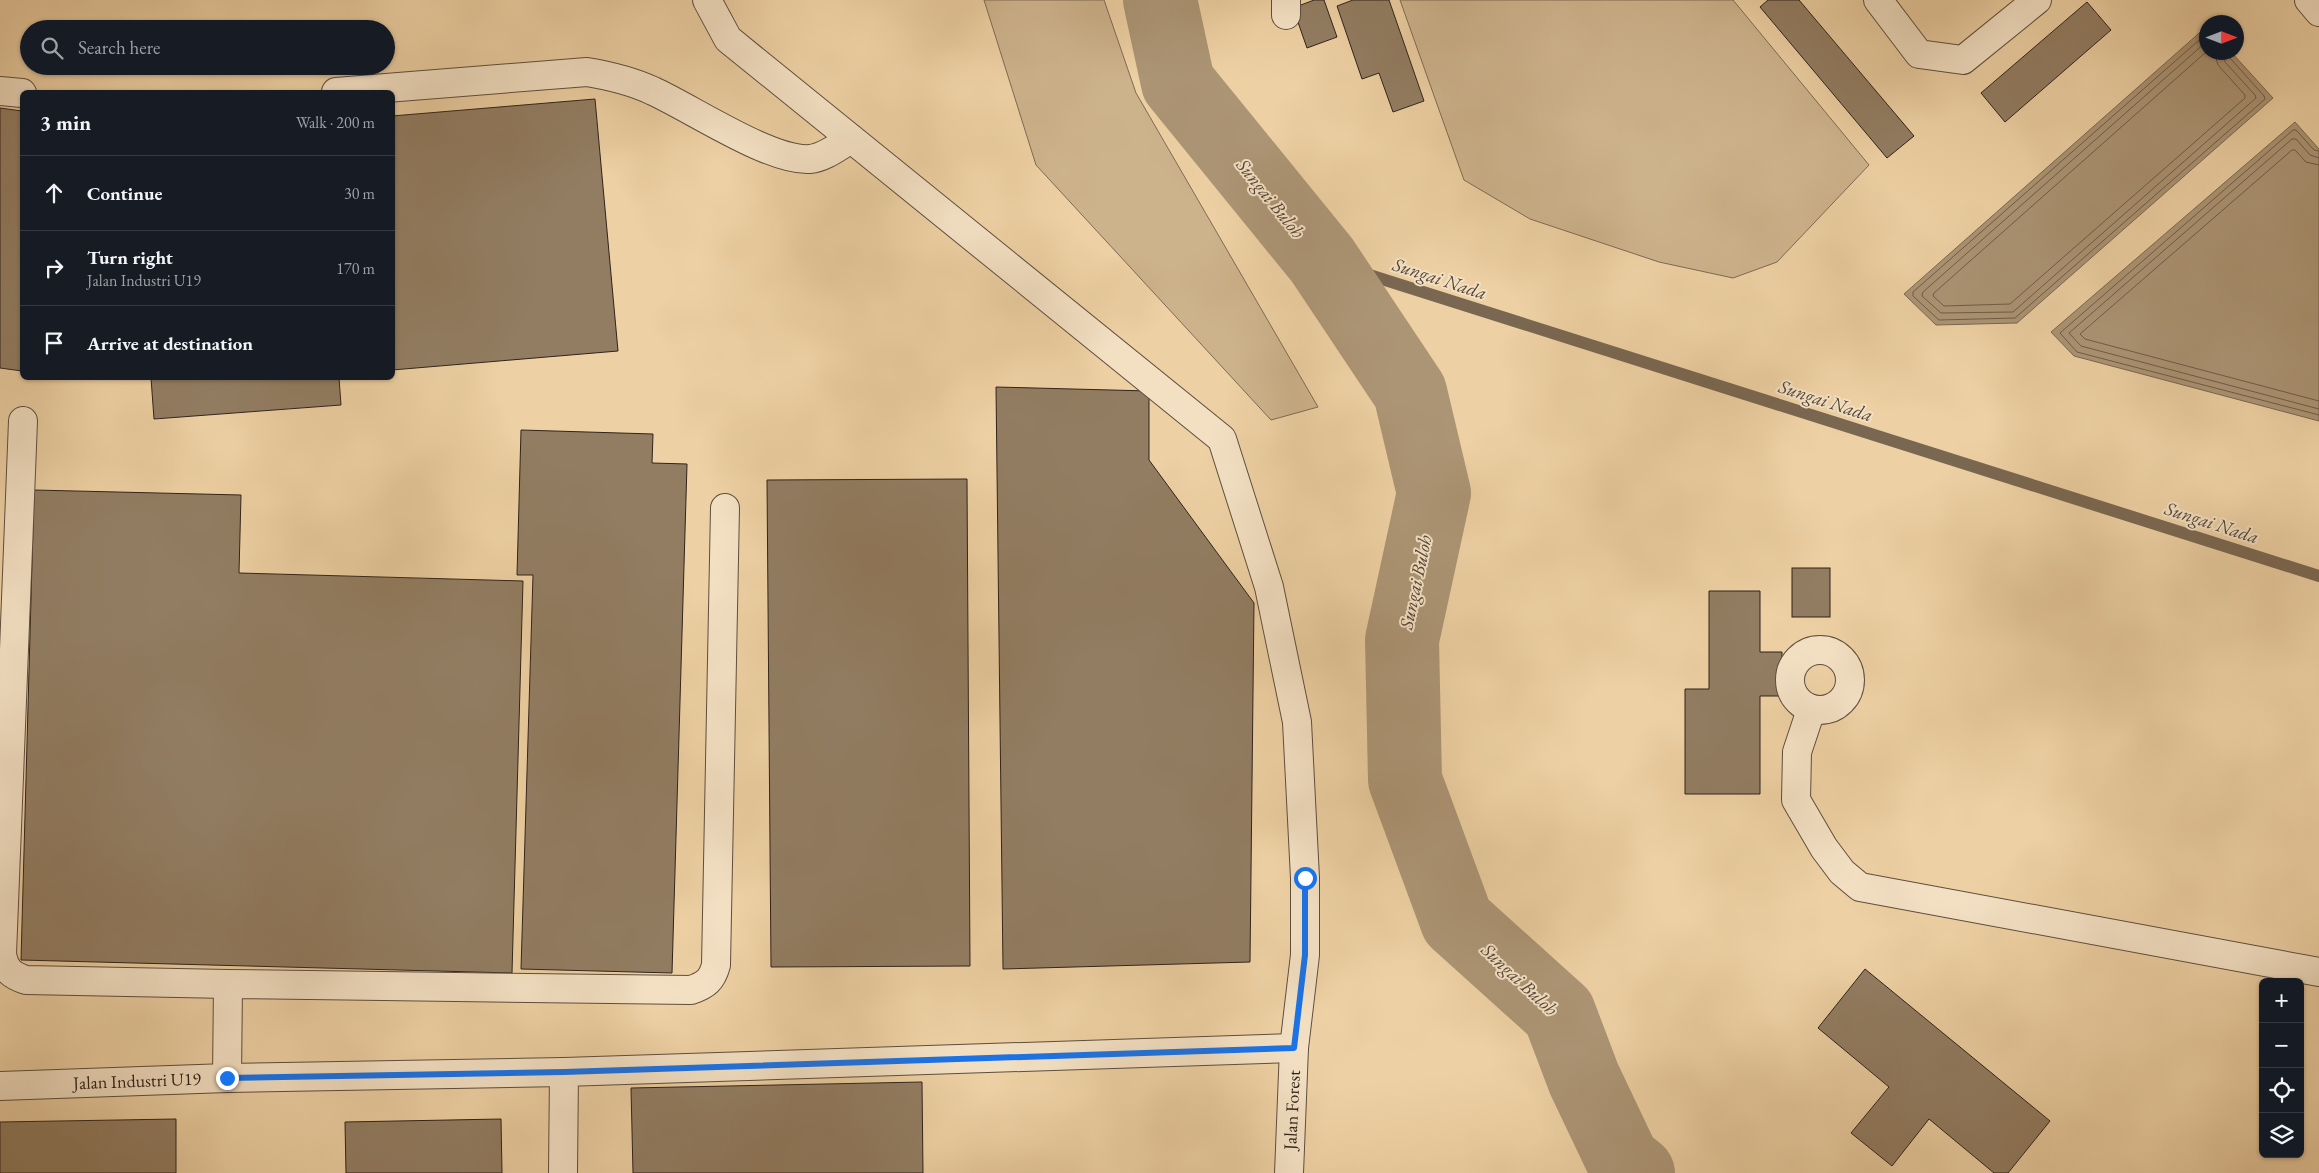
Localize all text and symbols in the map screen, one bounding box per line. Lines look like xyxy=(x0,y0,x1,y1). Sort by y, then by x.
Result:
north arrow xyxy=(2199,15,2244,60)
search box xyxy=(20,20,395,75)
icon: search xyxy=(38,34,66,62)
text: Search here xyxy=(78,35,160,60)
text: 3 min xyxy=(40,109,91,136)
text: Walk · 200 m xyxy=(296,112,375,133)
water label: Sungai Buloh xyxy=(1230,152,1310,243)
icon: ahead xyxy=(40,179,68,207)
text: Continue xyxy=(87,181,162,206)
text: 30 m xyxy=(344,183,375,204)
text: Turn right xyxy=(87,245,173,270)
water label: Sungai Nada xyxy=(1389,251,1490,305)
icon: right xyxy=(40,254,68,282)
text: 170 m xyxy=(336,258,375,279)
text: Jalan Industri U19 xyxy=(87,270,201,291)
icon: arrive xyxy=(40,329,68,357)
text: Arrive at destination xyxy=(87,331,253,356)
water label: Sungai Nada xyxy=(1775,373,1876,427)
water label: Sungai Nada xyxy=(2161,495,2262,549)
water label: Sungai Buloh xyxy=(1393,533,1438,633)
route start xyxy=(1294,867,1317,890)
water label: Sungai Buloh xyxy=(1475,937,1563,1021)
map controls xyxy=(2259,978,2304,1158)
button: + xyxy=(2259,978,2304,1023)
button: − xyxy=(2259,1023,2304,1068)
street label: Jalan Industri U19 xyxy=(71,1067,202,1094)
route end xyxy=(216,1067,239,1090)
button: locate xyxy=(2259,1068,2304,1113)
street label: Jalan Forest xyxy=(1278,1069,1305,1153)
button: layers xyxy=(2259,1113,2304,1158)

